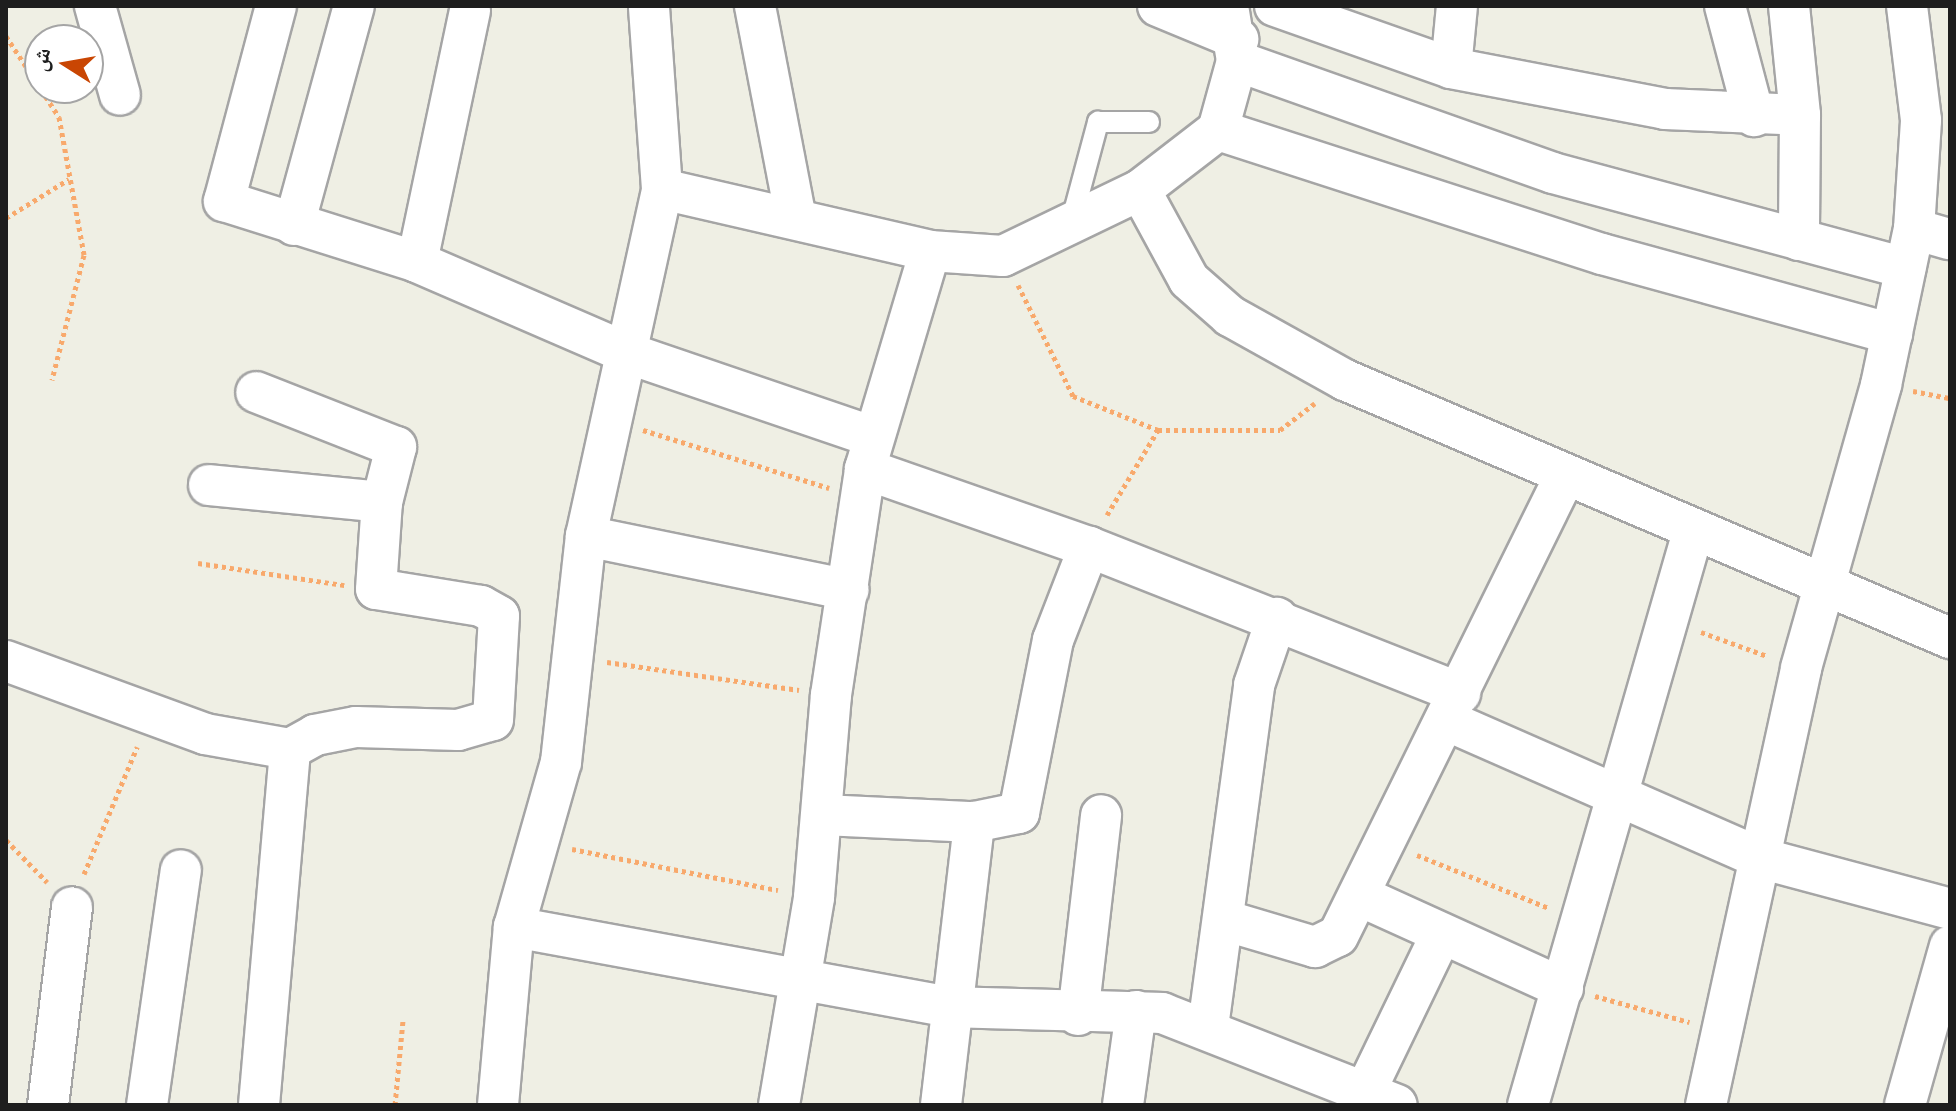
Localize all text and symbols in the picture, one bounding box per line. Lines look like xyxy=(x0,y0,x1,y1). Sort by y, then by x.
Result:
north arrow xyxy=(24,24,104,104)
text: ش xyxy=(26,46,57,74)

